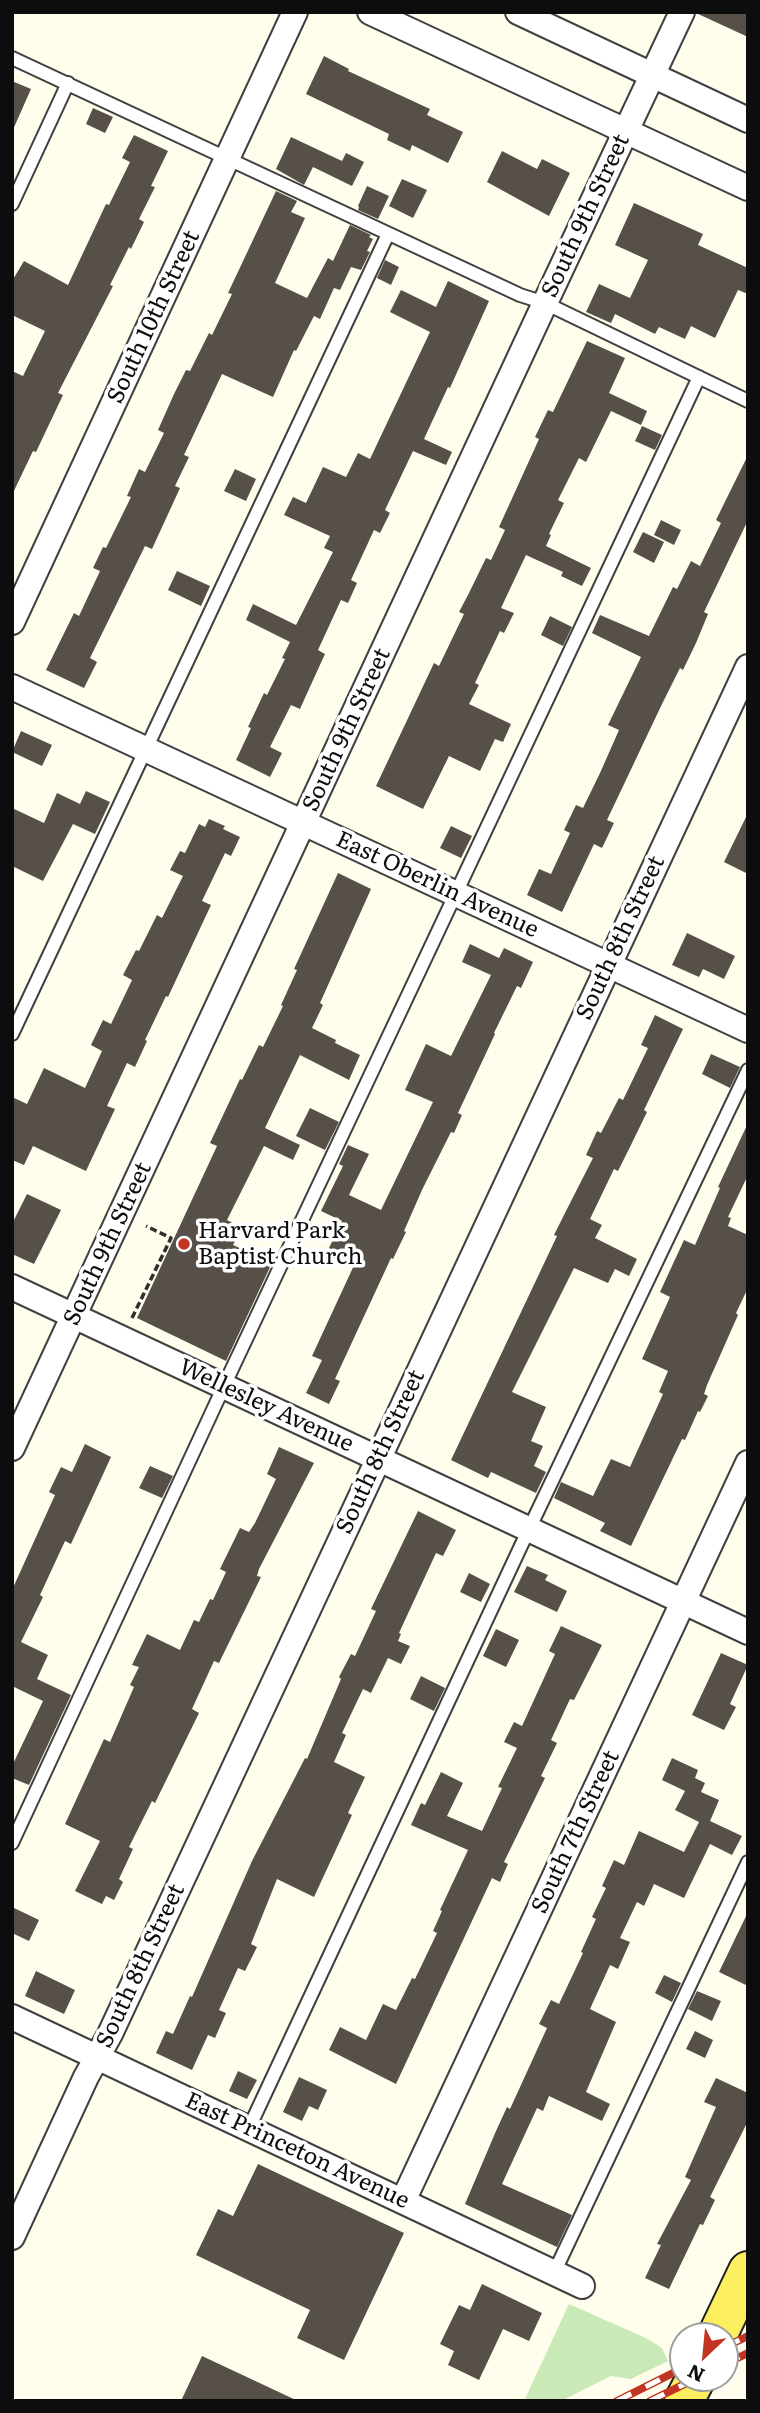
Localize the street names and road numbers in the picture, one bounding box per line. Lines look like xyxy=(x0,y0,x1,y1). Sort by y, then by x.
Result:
street label: South 9th Street xyxy=(536,130,636,302)
street label: South 10th Street xyxy=(102,226,206,408)
street label: South 9th Street xyxy=(297,644,397,816)
street label: East Oberlin Avenue xyxy=(331,826,543,944)
street label: South 8th Street xyxy=(571,852,671,1024)
street label: South 9th Street xyxy=(58,1158,158,1330)
street label: Wellesley Avenue xyxy=(174,1353,358,1459)
street label: South 8th Street xyxy=(331,1366,431,1538)
street label: South 7th Street xyxy=(526,1746,626,1918)
street label: South 8th Street xyxy=(91,1880,191,2052)
street label: East Princeton Avenue xyxy=(180,2087,414,2215)

